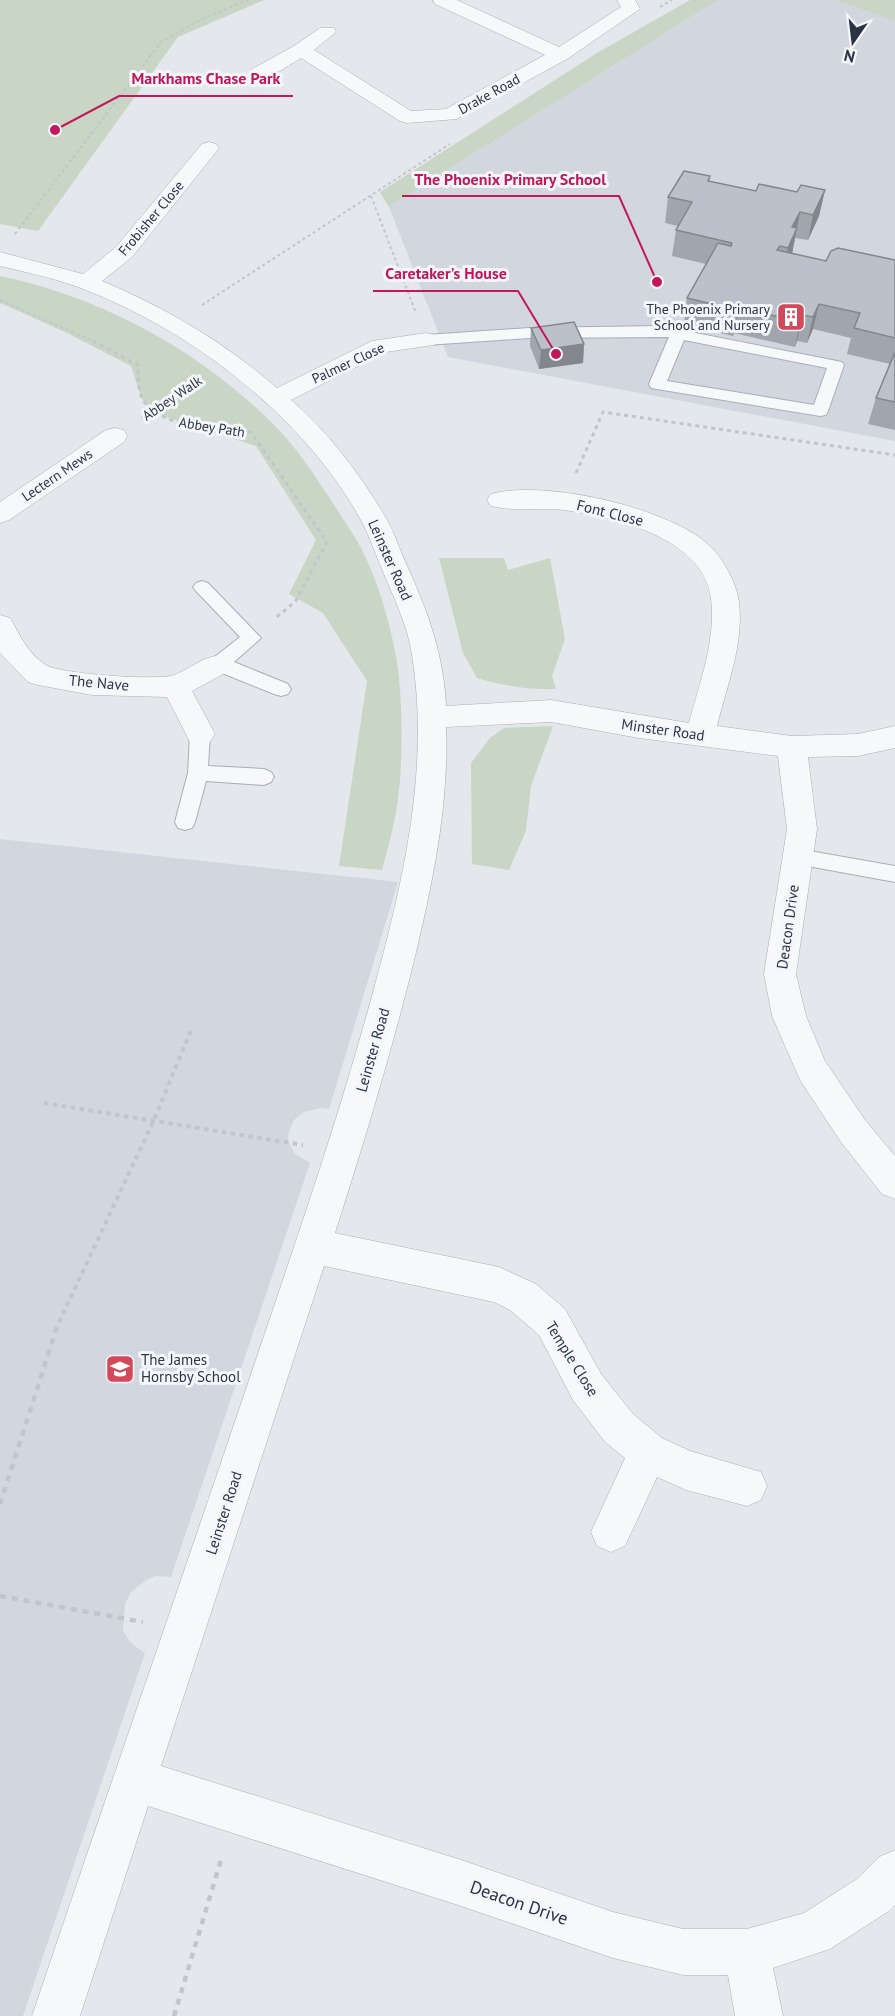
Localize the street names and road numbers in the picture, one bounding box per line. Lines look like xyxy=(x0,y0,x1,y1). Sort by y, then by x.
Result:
street label: Drake Road xyxy=(455,70,523,118)
street label: Frobisher Close xyxy=(114,177,188,259)
street label: Palmer Close xyxy=(309,338,387,388)
street label: Abbey Walk xyxy=(139,371,206,425)
street label: Abbey Path xyxy=(178,413,246,441)
street label: Lectern Mews xyxy=(18,445,96,505)
street label: Font Close xyxy=(575,495,645,530)
street label: Leinster Road xyxy=(364,516,417,603)
street label: The Nave xyxy=(68,670,130,695)
street label: Minster Road xyxy=(620,714,706,745)
street label: Deacon Drive xyxy=(772,883,803,970)
street label: Leinster Road xyxy=(351,1006,394,1094)
street label: Temple Close xyxy=(542,1318,603,1400)
street label: Leinster Road xyxy=(201,1469,246,1557)
street label: Deacon Drive xyxy=(467,1875,571,1930)

